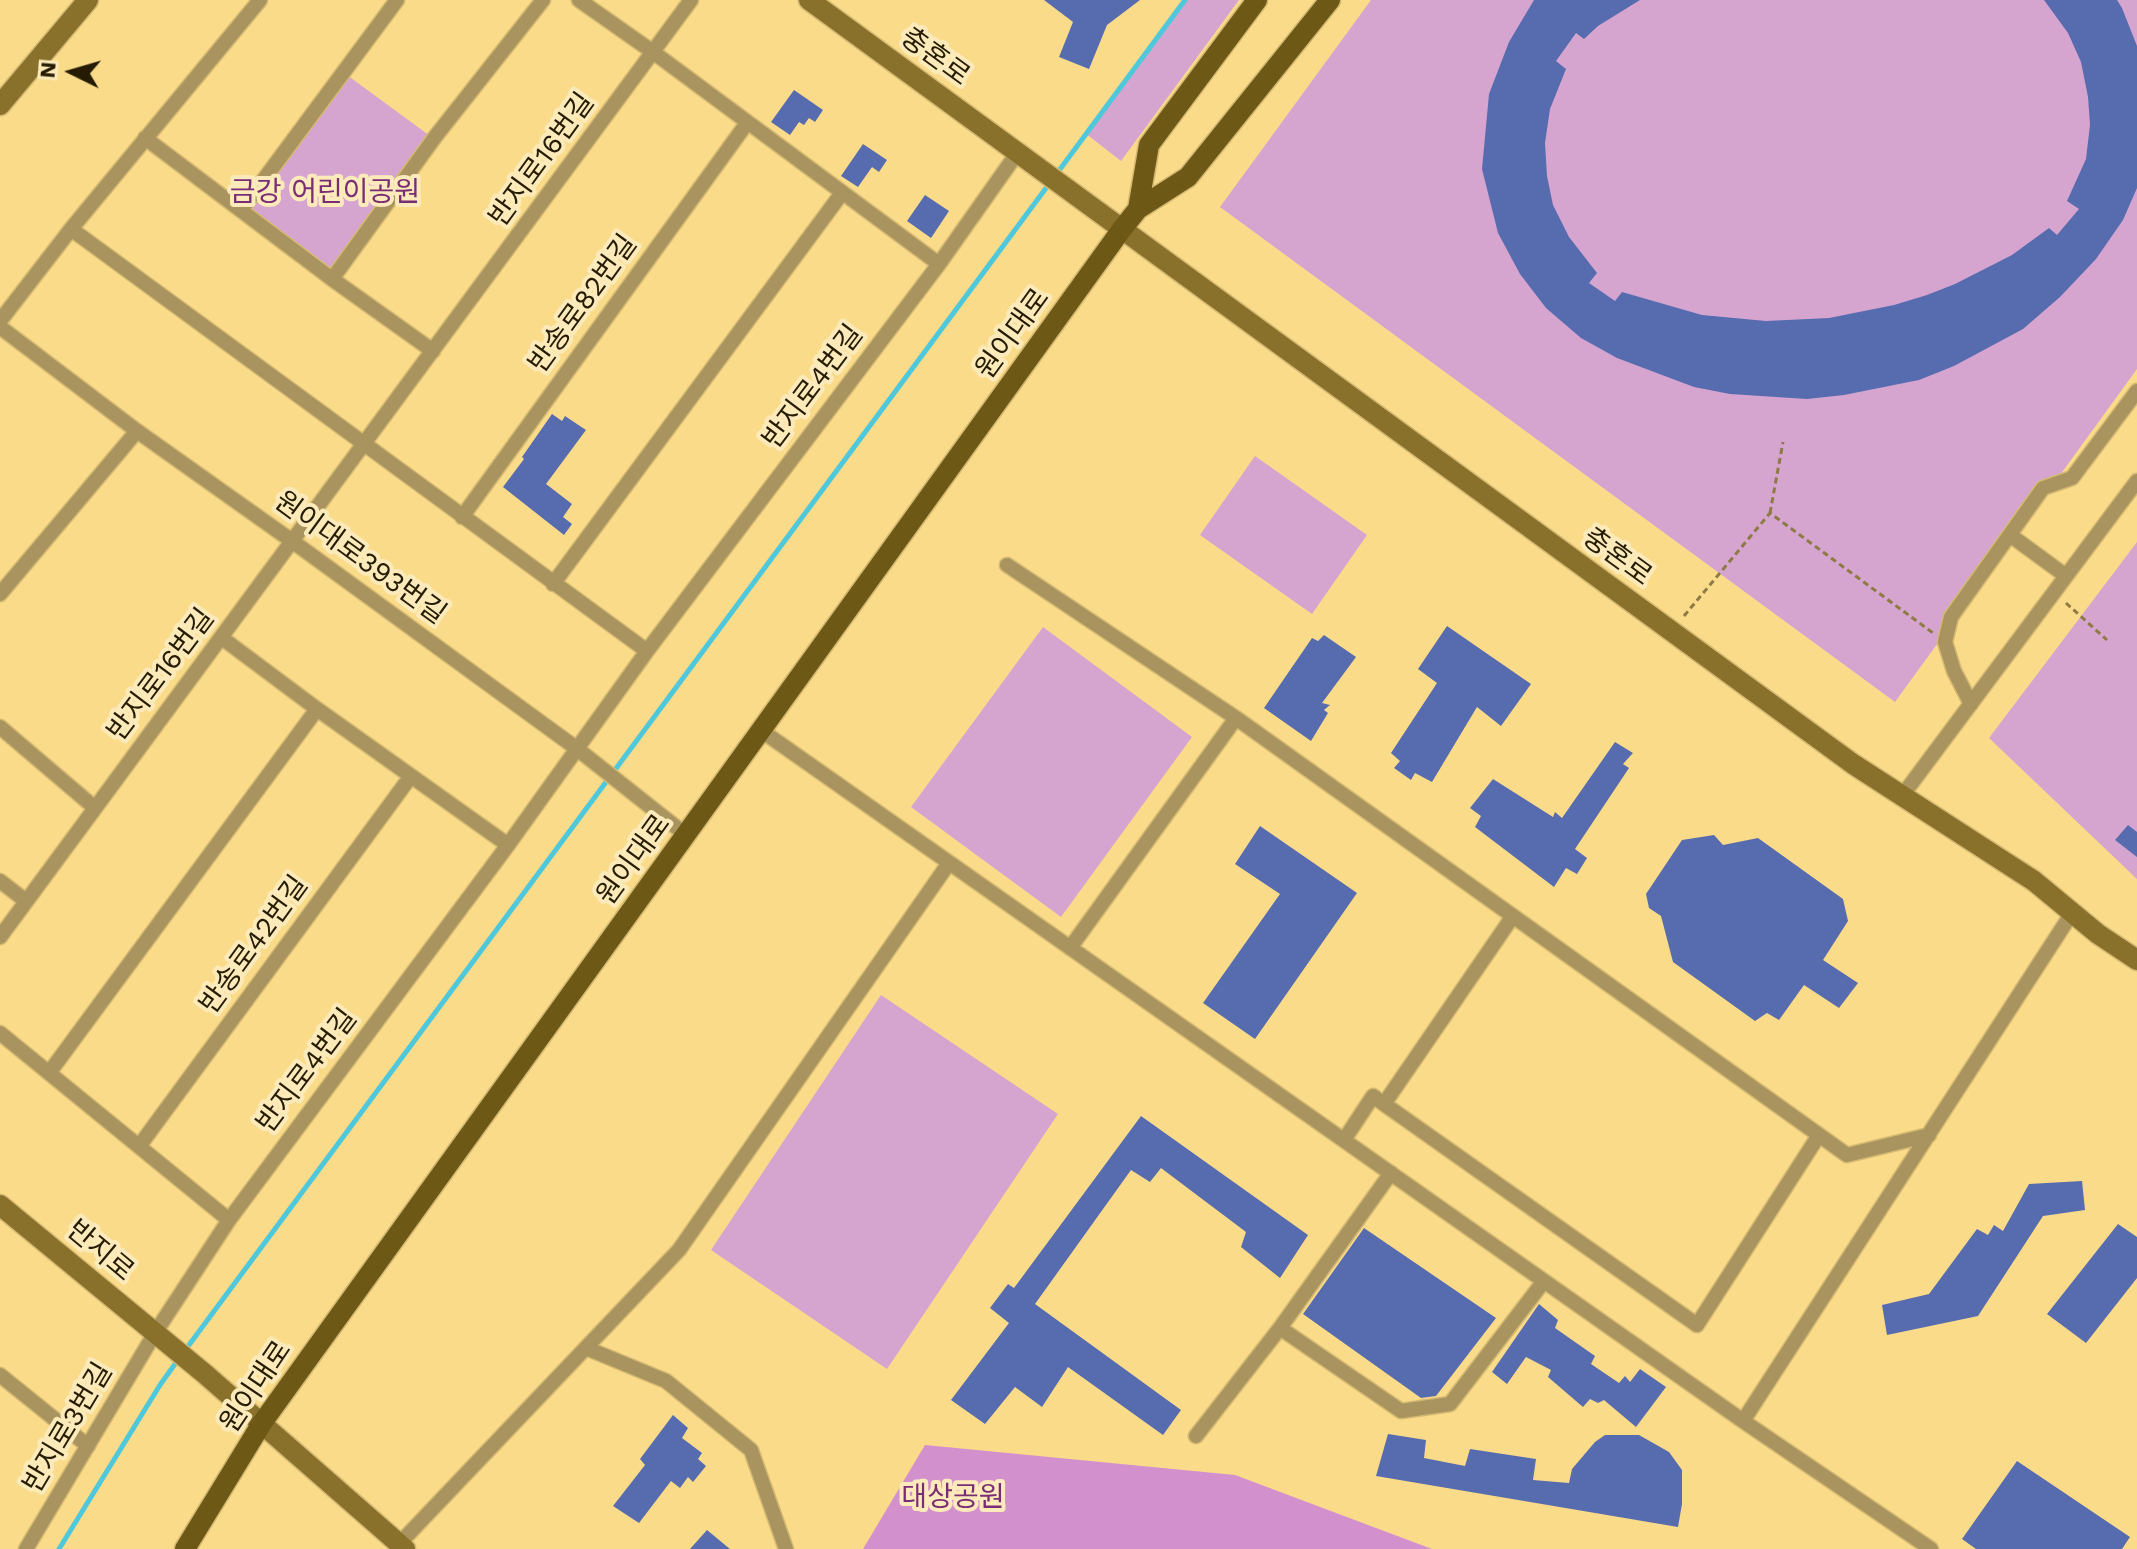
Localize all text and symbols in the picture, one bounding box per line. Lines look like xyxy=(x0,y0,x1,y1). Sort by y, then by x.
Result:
street label: 충혼로 xyxy=(894,21,976,93)
north arrow xyxy=(32,32,112,112)
text: N xyxy=(34,61,61,79)
street label: 반지로16번길 xyxy=(482,87,602,233)
park label: 금강 어린이공원 xyxy=(230,176,420,210)
street label: 반송로82번길 xyxy=(522,228,644,380)
street label: 원이대로 xyxy=(969,282,1057,386)
street label: 반지로4번길 xyxy=(756,319,870,455)
street label: 원이대로393번길 xyxy=(268,484,452,632)
street label: 충혼로 xyxy=(1576,521,1658,593)
street label: 반지로16번길 xyxy=(100,602,222,748)
street label: 원이대로 xyxy=(590,808,678,912)
street label: 반송로42번길 xyxy=(193,870,315,1020)
street label: 반지로4번길 xyxy=(250,1003,364,1139)
street label: 반지로 xyxy=(60,1213,140,1289)
street label: 원이대로 xyxy=(213,1335,299,1439)
street label: 반지로3번길 xyxy=(16,1357,120,1499)
park label: 대상공원 xyxy=(901,1481,1005,1515)

